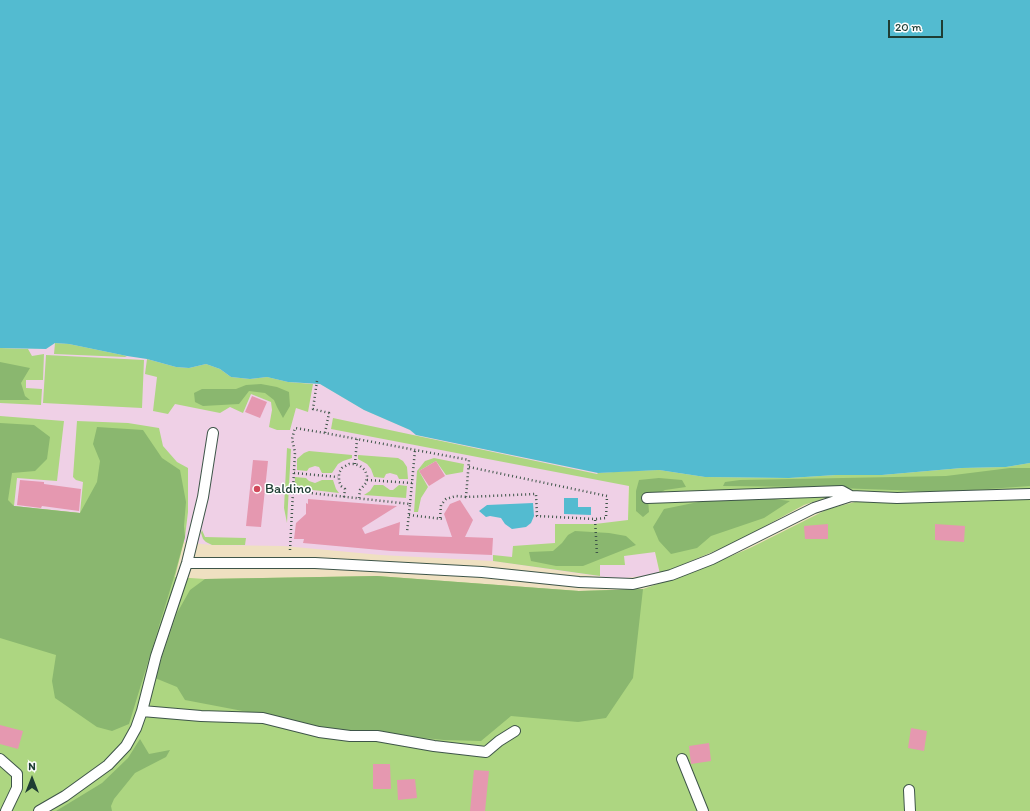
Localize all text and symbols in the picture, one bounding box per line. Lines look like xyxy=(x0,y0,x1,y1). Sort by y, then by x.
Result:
scale bar xyxy=(890,12,945,38)
text: 20 m xyxy=(895,20,922,34)
place label: Baldino xyxy=(265,481,311,497)
marker: Baldino xyxy=(252,484,262,494)
north arrow xyxy=(12,759,52,799)
text: N xyxy=(28,760,36,773)

